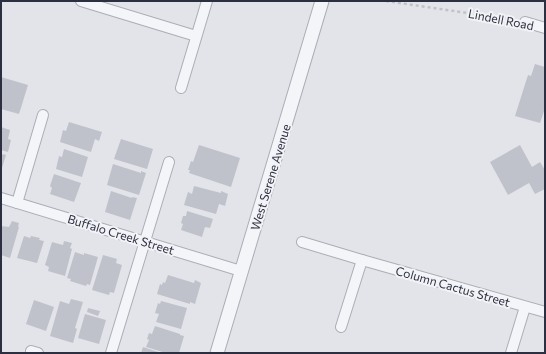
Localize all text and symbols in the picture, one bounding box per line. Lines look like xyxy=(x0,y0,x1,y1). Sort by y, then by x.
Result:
street label: Lindell Road xyxy=(467,6,535,32)
street label: West Serene Avenue xyxy=(247,122,293,232)
street label: Buffalo Creek Street xyxy=(66,211,176,257)
street label: Column Cactus Street xyxy=(394,263,512,309)

